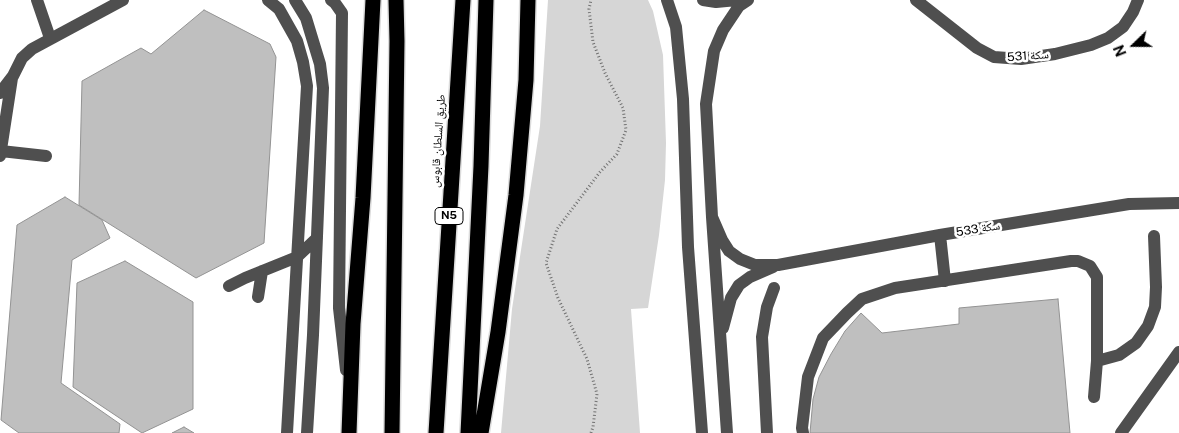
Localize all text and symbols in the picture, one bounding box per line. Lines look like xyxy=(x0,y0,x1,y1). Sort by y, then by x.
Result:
north arrow xyxy=(1109,20,1159,70)
text: N xyxy=(1111,43,1130,59)
street label: سكة 531 xyxy=(1007,47,1049,65)
street label: طريق السلطان قابوس xyxy=(428,94,448,188)
road number: N5 xyxy=(435,208,463,225)
street label: سكة 533 xyxy=(955,218,1001,240)

